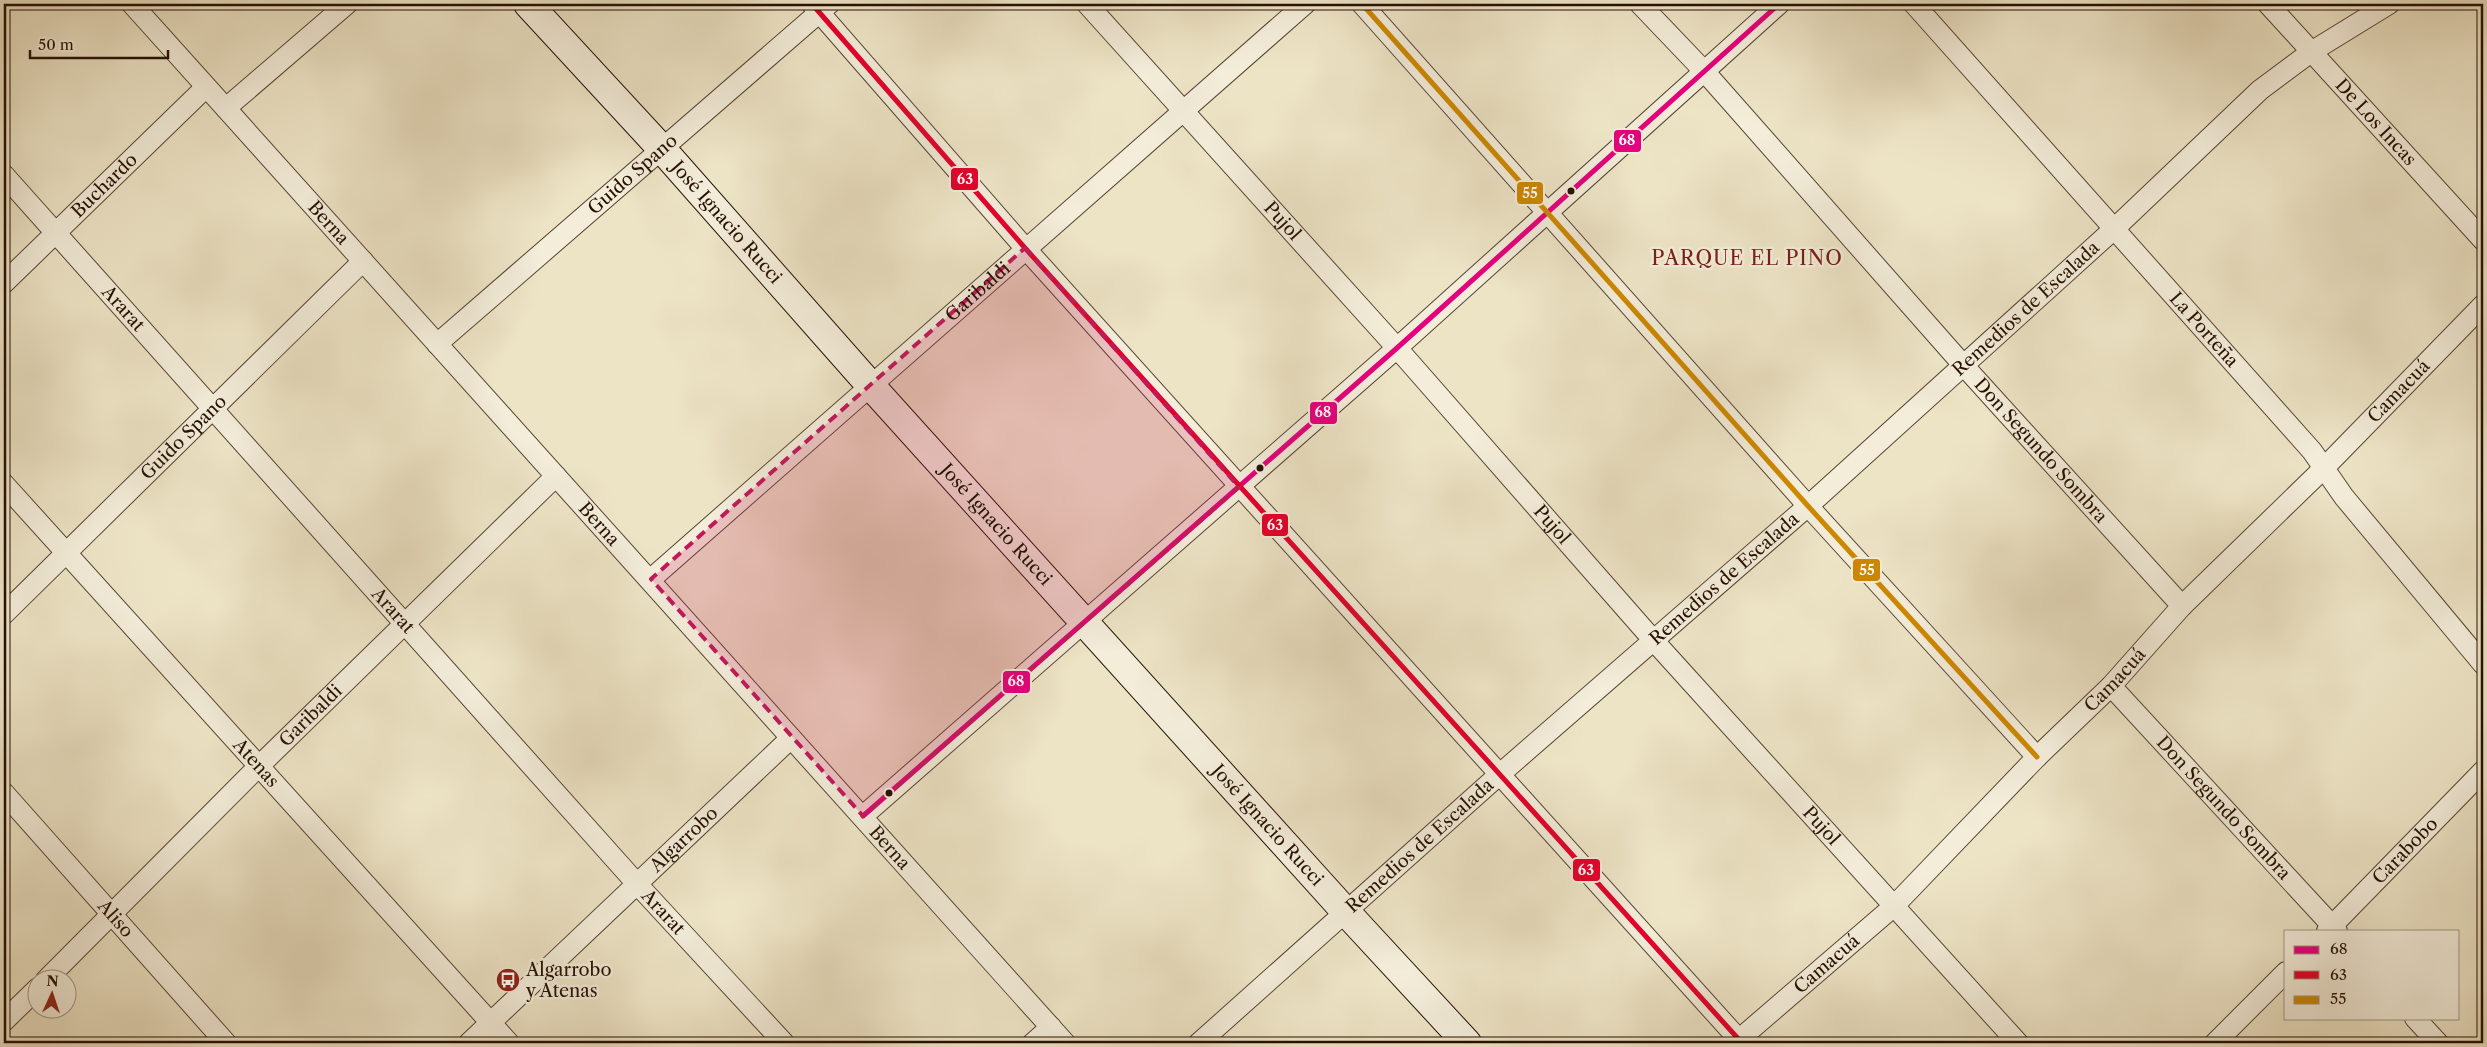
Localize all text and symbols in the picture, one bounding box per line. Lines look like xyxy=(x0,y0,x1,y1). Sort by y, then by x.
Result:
scale bar xyxy=(30,28,168,60)
text: 50 m xyxy=(38,35,74,54)
street label: De Los Incas xyxy=(2331,74,2421,170)
street label: Guido Spano xyxy=(583,129,682,219)
line badge: 68 xyxy=(1613,129,1642,153)
text: 68 xyxy=(1619,131,1635,149)
street label: Buchardo xyxy=(67,149,142,222)
street label: José Ignacio Rucci xyxy=(665,154,787,288)
line badge: 63 xyxy=(950,167,979,191)
text: 63 xyxy=(957,170,973,188)
line badge: 55 xyxy=(1516,181,1544,205)
text: 55 xyxy=(1522,184,1538,202)
unlabelled marker xyxy=(1566,186,1576,196)
street label: Berna xyxy=(303,196,354,249)
street label: Pujol xyxy=(1259,197,1306,245)
street label: Remedios de Escalada xyxy=(1948,236,2104,381)
district label: PARQUE EL PINO xyxy=(1651,246,1843,270)
street label: Garibaldi xyxy=(941,257,1015,326)
street label: Ararat xyxy=(96,280,150,336)
street label: La Porteña xyxy=(2165,288,2243,372)
street label: Camacuá xyxy=(2363,355,2435,428)
street label: Don Segundo Sombra xyxy=(1969,374,2112,528)
street label: Guido Spano xyxy=(136,390,231,484)
line badge: 68 xyxy=(1309,401,1338,425)
text: 68 xyxy=(1315,403,1331,421)
street label: José Ignacio Rucci xyxy=(934,457,1057,590)
unlabelled marker xyxy=(1255,463,1265,473)
street label: Berna xyxy=(574,498,625,551)
street label: Pujol xyxy=(1529,501,1575,549)
street label: Remedios de Escalada xyxy=(1645,508,1804,650)
line badge: 63 xyxy=(1261,513,1289,537)
text: 63 xyxy=(1267,516,1283,534)
line badge: 55 xyxy=(1852,558,1881,582)
text: 55 xyxy=(1859,561,1875,579)
street label: Ararat xyxy=(366,582,419,638)
street label: Camacuá xyxy=(2080,643,2151,717)
line badge: 68 xyxy=(1002,670,1031,694)
text: 68 xyxy=(1008,672,1024,690)
street label: Garibaldi xyxy=(275,680,347,751)
street label: Don Segundo Sombra xyxy=(2152,732,2296,885)
street label: Atenas xyxy=(228,733,284,792)
street label: José Ignacio Rucci xyxy=(1205,758,1328,891)
street label: Remedios de Escalada xyxy=(1341,774,1498,917)
unlabelled marker xyxy=(884,788,894,798)
street label: Algarrobo xyxy=(645,802,723,878)
street label: Pujol xyxy=(1798,802,1844,850)
street label: Carabobo xyxy=(2368,813,2442,889)
street label: Berna xyxy=(864,821,915,874)
line badge: 63 xyxy=(1572,858,1601,882)
text: 63 xyxy=(1578,861,1594,879)
street label: Ararat xyxy=(636,884,690,940)
street label: Aliso xyxy=(92,894,138,942)
street label: Camacuá xyxy=(1789,929,1864,998)
legend xyxy=(2284,930,2460,1020)
text: 68 xyxy=(2330,939,2348,958)
place label: Algarrobo y Atenas xyxy=(525,959,611,1002)
text: 63 xyxy=(2330,965,2347,984)
bus stop icon: Algarrobo y Atenas xyxy=(495,967,521,993)
north arrow xyxy=(28,970,78,1020)
text: N xyxy=(46,972,59,990)
text: 55 xyxy=(2330,989,2346,1008)

